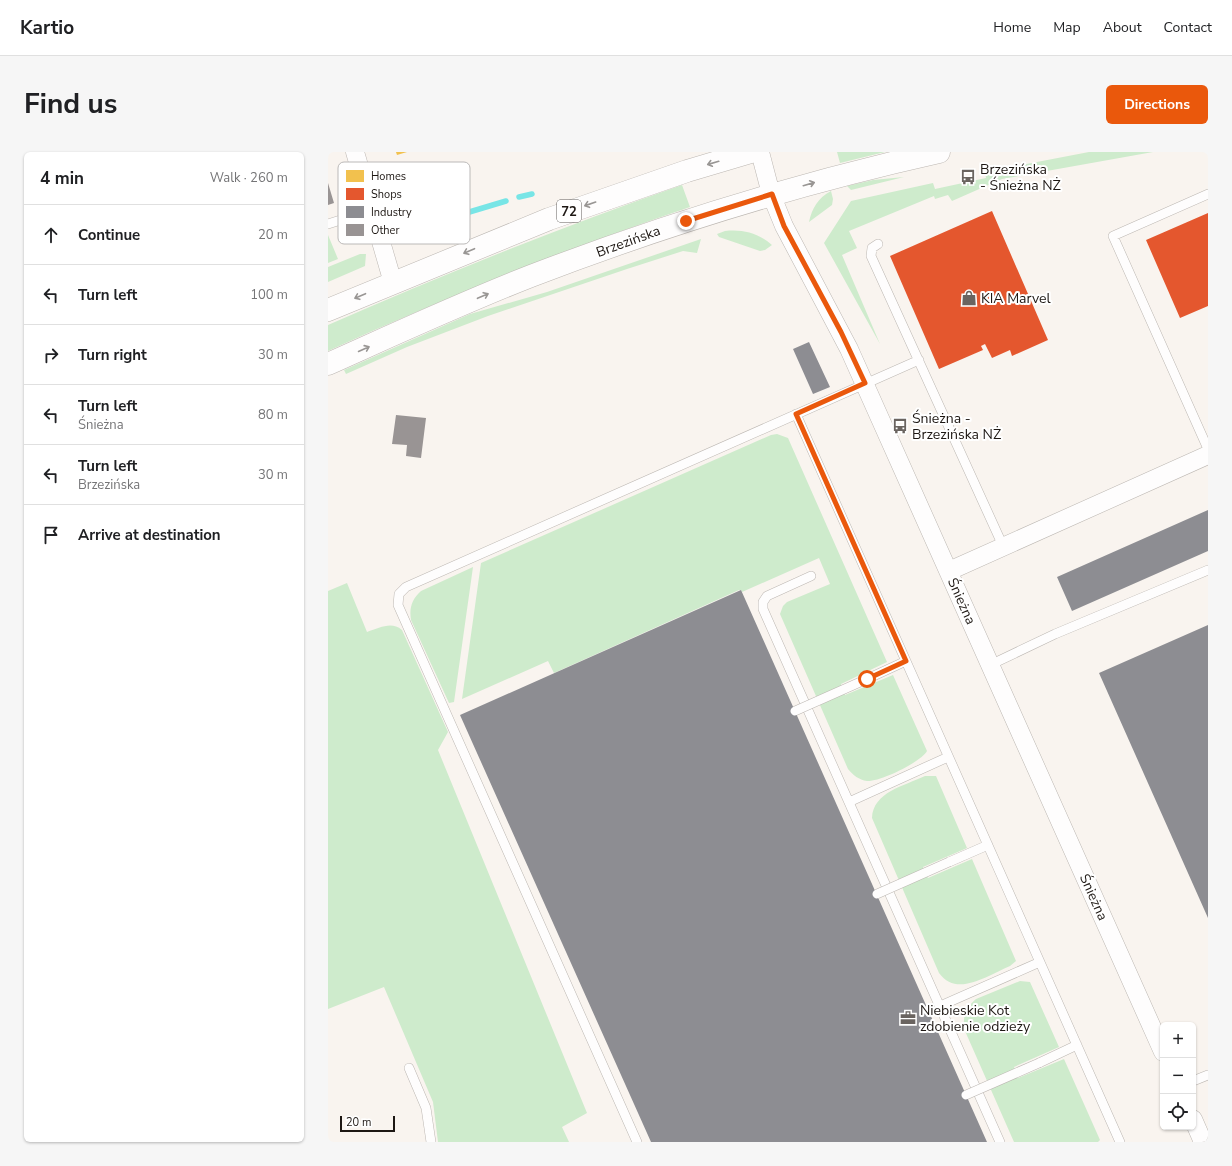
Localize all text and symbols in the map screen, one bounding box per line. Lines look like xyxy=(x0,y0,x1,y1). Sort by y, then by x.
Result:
text: Kartio xyxy=(20,15,74,41)
text: Home xyxy=(993,18,1031,37)
text: Map xyxy=(1053,18,1081,37)
text: About xyxy=(1103,18,1142,37)
text: Contact xyxy=(1164,18,1212,37)
text: Find us xyxy=(24,85,118,123)
button: Directions xyxy=(1106,85,1208,124)
one-way arrow xyxy=(707,160,720,167)
place label: Brzezińska - Śnieżna NŻ xyxy=(980,160,1061,195)
legend xyxy=(338,162,470,244)
text: 4 min xyxy=(40,167,84,190)
bus stop icon: Brzezińska - Śnieżna NŻ xyxy=(959,168,977,186)
text: Walk · 260 m xyxy=(210,169,288,187)
text: Homes xyxy=(371,169,406,184)
one-way arrow xyxy=(802,179,815,187)
text: Shops xyxy=(371,187,402,202)
road number: 72 xyxy=(557,200,581,222)
one-way arrow xyxy=(584,201,596,209)
text: Industry xyxy=(371,205,412,220)
route end xyxy=(677,212,695,230)
street label: Brzezińska xyxy=(593,221,663,262)
text: Other xyxy=(371,223,399,238)
icon: ahead xyxy=(40,224,62,246)
text: Continue xyxy=(78,225,140,245)
text: 20 m xyxy=(258,226,288,244)
one-way arrow xyxy=(463,247,475,255)
icon: left xyxy=(40,284,62,306)
text: Turn left xyxy=(78,285,137,305)
text: 100 m xyxy=(250,286,288,304)
shop icon: KIA Marvel xyxy=(960,289,978,307)
place label: KIA Marvel xyxy=(981,289,1052,308)
one-way arrow xyxy=(476,292,488,299)
one-way arrow xyxy=(355,293,367,301)
icon: right xyxy=(40,344,62,366)
one-way arrow xyxy=(357,344,369,352)
text: Turn right xyxy=(78,345,147,365)
text: 30 m xyxy=(258,346,288,364)
text: Turn left xyxy=(78,396,137,416)
icon: left xyxy=(40,404,62,426)
text: 80 m xyxy=(258,406,288,424)
place label: Śnieżna - Brzezińska NŻ xyxy=(912,409,1001,444)
text: Śnieżna xyxy=(78,416,124,434)
bus stop icon: Śnieżna - Brzezińska NŻ xyxy=(891,417,909,435)
text: Turn left xyxy=(78,456,137,476)
icon: left xyxy=(40,464,62,486)
text: 30 m xyxy=(258,466,288,484)
text: Brzezińska xyxy=(78,476,140,494)
icon: arrive xyxy=(40,524,62,546)
text: Arrive at destination xyxy=(78,525,221,545)
street label: Śnieżna xyxy=(943,575,980,627)
route start xyxy=(858,670,876,688)
street label: Śnieżna xyxy=(1075,871,1112,923)
place label: Niebieskie Kot zdobienie odzieży xyxy=(920,1001,1031,1036)
office icon: Niebieskie Kot zdobienie odzieży xyxy=(899,1009,917,1027)
map controls xyxy=(1160,1022,1196,1130)
button: + xyxy=(1160,1022,1196,1058)
button: − xyxy=(1160,1058,1196,1094)
button: locate xyxy=(1160,1094,1196,1130)
scale bar xyxy=(340,1114,395,1133)
text: 20 m xyxy=(346,1115,371,1130)

